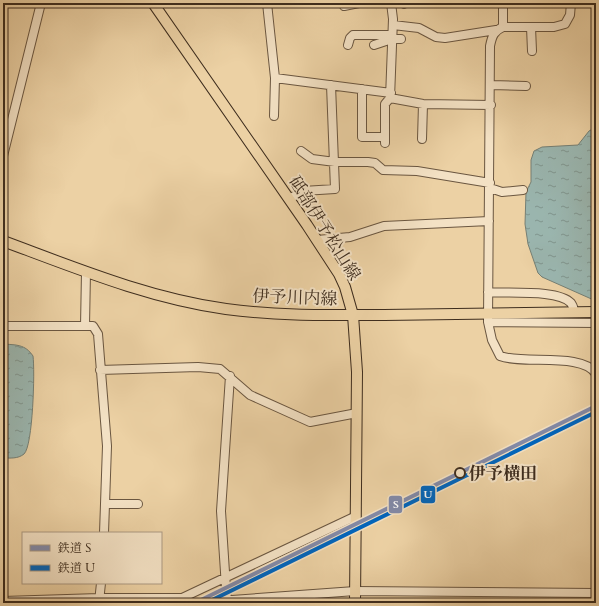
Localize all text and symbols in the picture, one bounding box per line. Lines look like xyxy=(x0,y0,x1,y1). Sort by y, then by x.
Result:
street label: 砥部伊予松山線 xyxy=(283,172,366,285)
street label: 伊予川内線 xyxy=(252,285,338,310)
place label: 伊予横田 xyxy=(469,462,537,485)
marker: 伊予横田 xyxy=(454,467,466,479)
line badge: U xyxy=(420,485,436,504)
text: U xyxy=(424,487,433,502)
line badge: S xyxy=(388,495,403,514)
text: S xyxy=(393,497,399,512)
legend xyxy=(22,532,162,584)
text: 鉄道 S xyxy=(57,540,91,556)
text: 鉄道 U xyxy=(57,560,95,576)

